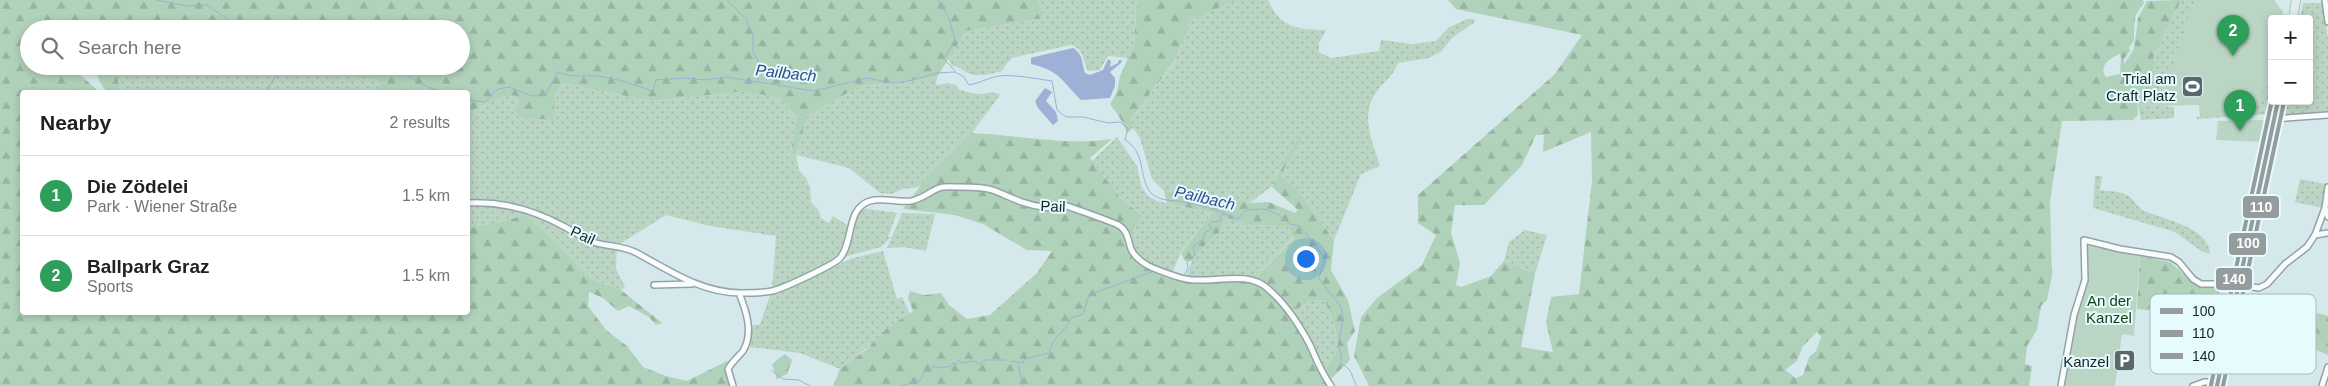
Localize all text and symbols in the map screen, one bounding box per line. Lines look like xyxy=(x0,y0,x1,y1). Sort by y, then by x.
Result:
pin: 2 xyxy=(2217,15,2249,56)
map controls xyxy=(2268,15,2313,105)
button: + xyxy=(2268,15,2313,60)
search box xyxy=(20,20,470,75)
icon: search xyxy=(38,34,66,62)
text: Search here xyxy=(78,37,182,58)
button: − xyxy=(2268,60,2313,105)
water label: Pailbach xyxy=(755,61,818,85)
place label: Trial am Craft Platz xyxy=(2106,70,2176,104)
sports icon: Trial am Craft Platz xyxy=(2180,75,2204,99)
pin: 1 xyxy=(2224,90,2256,131)
text: Nearby xyxy=(40,111,111,134)
text: 2 results xyxy=(390,114,450,131)
text: Die Zödelei xyxy=(87,176,188,197)
water label: Pailbach xyxy=(1173,183,1237,213)
text: 1 xyxy=(52,187,60,204)
text: 1.5 km xyxy=(402,187,450,204)
line badge: 110 xyxy=(2242,195,2280,219)
street label: Pail xyxy=(1040,197,1066,215)
text: Park · Wiener Straße xyxy=(87,198,237,215)
text: 110 xyxy=(2250,199,2273,215)
street label: Pail xyxy=(568,222,598,248)
line badge: 100 xyxy=(2228,232,2267,256)
text: 100 xyxy=(2236,235,2260,251)
your location xyxy=(1293,246,1319,272)
text: Ballpark Graz xyxy=(87,256,210,277)
text: 2 xyxy=(52,267,60,284)
text: 1.5 km xyxy=(402,267,450,284)
line badge: 140 xyxy=(2215,267,2253,291)
text: 140 xyxy=(2222,271,2246,287)
text: Sports xyxy=(87,278,133,295)
park label: An der Kanzel xyxy=(2086,292,2132,326)
legend xyxy=(2150,294,2316,374)
text: 100 xyxy=(2192,303,2216,319)
text: 110 xyxy=(2192,325,2215,341)
text: 140 xyxy=(2192,348,2216,364)
parking icon: Kanzel xyxy=(2113,349,2137,373)
place label: Kanzel xyxy=(2063,353,2109,370)

